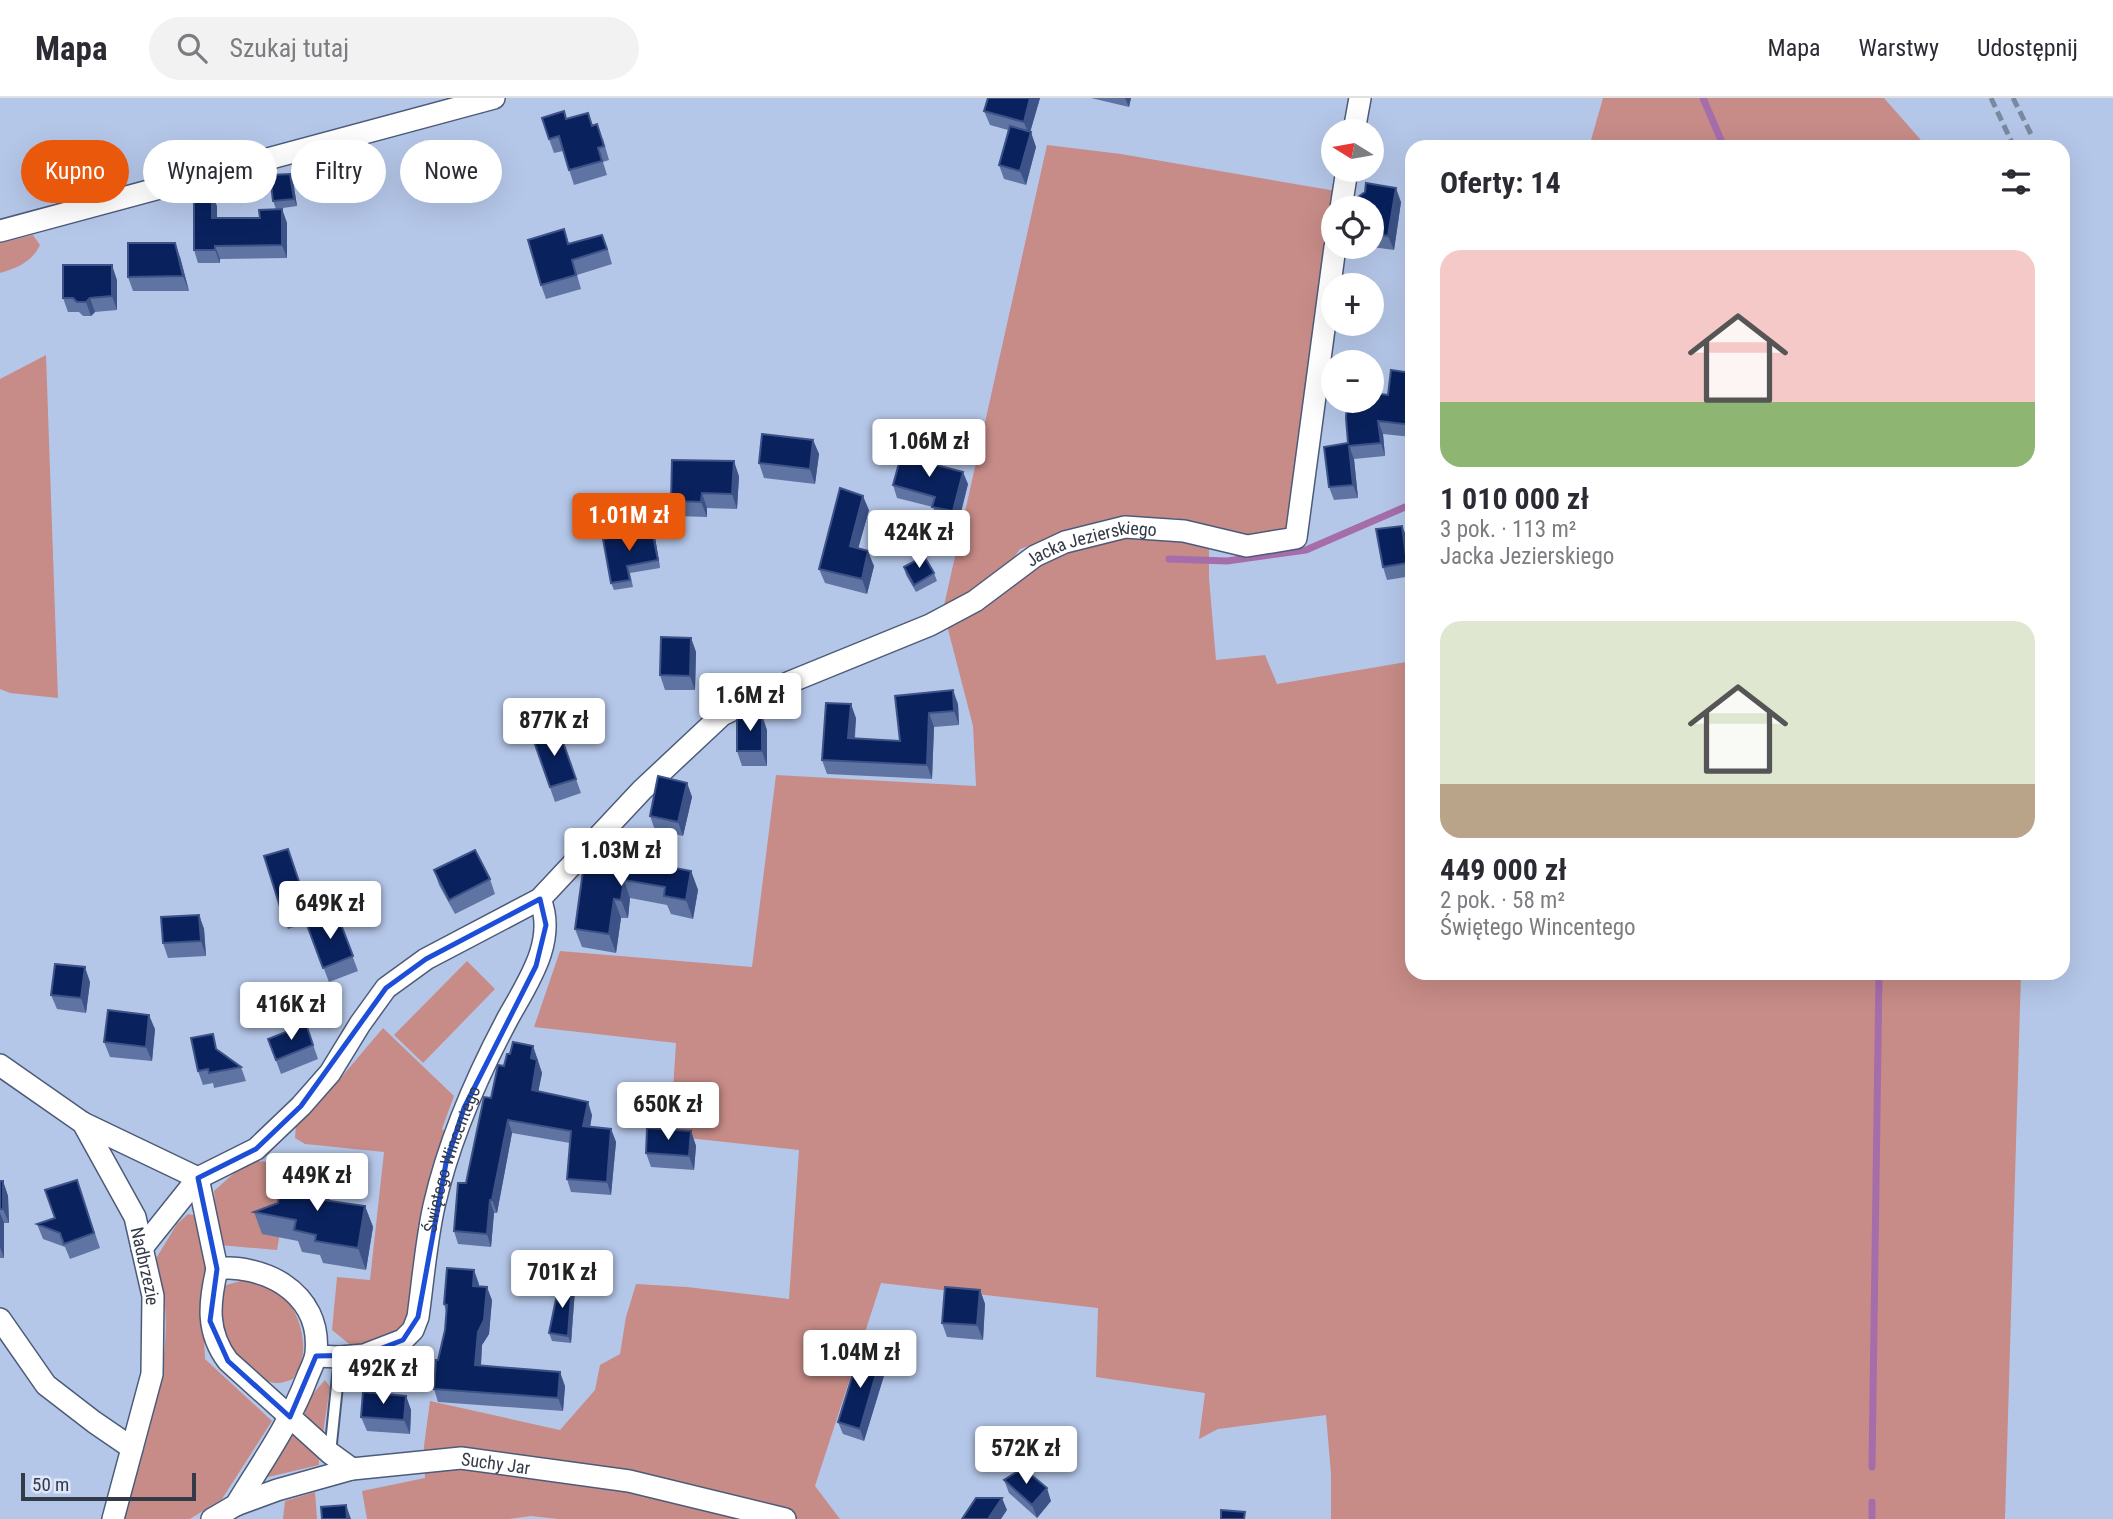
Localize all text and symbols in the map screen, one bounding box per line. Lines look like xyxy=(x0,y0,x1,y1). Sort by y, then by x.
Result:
search box xyxy=(149,17,639,80)
text: Mapa xyxy=(35,29,107,68)
icon: search xyxy=(173,29,211,67)
text: Szukaj tutaj xyxy=(229,33,349,63)
text: Mapa xyxy=(1768,34,1821,62)
text: Warstwy xyxy=(1859,34,1939,62)
text: Udostępnij xyxy=(1977,34,2078,62)
north arrow xyxy=(1321,119,1384,182)
map controls xyxy=(1321,119,1384,413)
chip: Kupno xyxy=(21,140,129,203)
chip: Wynajem xyxy=(143,140,277,203)
chip: Filtry xyxy=(291,140,386,203)
chip: Nowe xyxy=(400,140,502,203)
icon: filters xyxy=(1997,163,2035,201)
text: Oferty: 14 xyxy=(1440,165,1561,200)
button: locate xyxy=(1321,196,1384,259)
button: + xyxy=(1321,273,1384,336)
icon: home xyxy=(1675,295,1801,421)
button: − xyxy=(1321,350,1384,413)
pin: 1.06M zł xyxy=(857,420,1001,479)
text: 1.06M zł xyxy=(888,428,970,455)
text: 1 010 000 zł xyxy=(1440,481,1589,516)
pin: 1.01M zł xyxy=(557,494,701,553)
text: 1.01M zł xyxy=(588,502,670,529)
pin: 424K zł xyxy=(854,510,984,570)
street label: Jacka Jezierskiego xyxy=(1021,516,1158,570)
text: 3 pok. · 113 m² xyxy=(1440,516,1576,543)
text: 424K zł xyxy=(884,519,954,546)
text: Jacka Jezierskiego xyxy=(1440,543,1614,570)
icon: home xyxy=(1675,666,1801,792)
pin: 1.6M zł xyxy=(685,674,815,733)
text: 1.6M zł xyxy=(715,682,785,709)
pin: 877K zł xyxy=(489,698,619,758)
text: 877K zł xyxy=(519,707,589,734)
pin: 1.03M zł xyxy=(549,828,693,888)
text: 1.03M zł xyxy=(580,837,662,864)
text: 449 000 zł xyxy=(1440,852,1567,887)
pin: 649K zł xyxy=(265,882,395,941)
text: 2 pok. · 58 m² xyxy=(1440,887,1565,914)
text: 649K zł xyxy=(295,890,365,917)
text: Świętego Wincentego xyxy=(1440,914,1636,941)
pin: 416K zł xyxy=(226,982,356,1042)
text: 416K zł xyxy=(256,991,326,1018)
street label: Świętego Wincentego xyxy=(419,1082,484,1234)
pin: 650K zł xyxy=(603,1082,733,1142)
text: 650K zł xyxy=(633,1091,703,1118)
pin: 449K zł xyxy=(252,1154,382,1213)
text: 449K zł xyxy=(282,1162,352,1189)
street label: Nadbrzezie xyxy=(127,1225,163,1305)
pin: 701K zł xyxy=(497,1250,627,1310)
text: 701K zł xyxy=(527,1259,597,1286)
pin: 1.04M zł xyxy=(788,1330,932,1390)
text: 1.04M zł xyxy=(819,1339,901,1366)
pin: 492K zł xyxy=(318,1346,448,1406)
text: 492K zł xyxy=(348,1355,418,1382)
pin: 572K zł xyxy=(961,1426,1091,1486)
text: 572K zł xyxy=(991,1435,1061,1462)
street label: Suchy Jar xyxy=(460,1448,532,1478)
scale bar xyxy=(21,1470,196,1502)
text: 50 m xyxy=(32,1473,69,1496)

